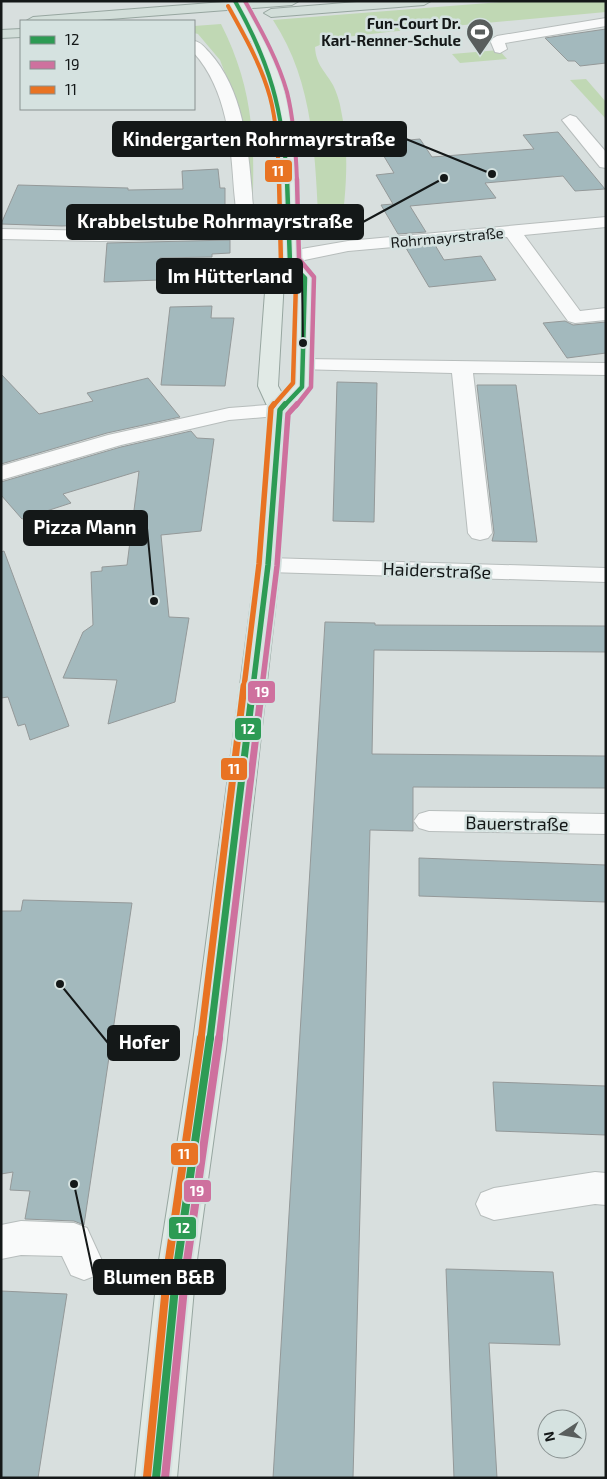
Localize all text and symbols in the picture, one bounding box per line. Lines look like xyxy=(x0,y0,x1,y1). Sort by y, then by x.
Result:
place label: Fun-Court Dr. Karl-Renner-Schule xyxy=(321,14,461,49)
sports icon: Fun-Court Dr. Karl-Renner-Schule xyxy=(465,17,495,56)
legend xyxy=(20,20,195,110)
text: 12 xyxy=(65,30,79,48)
text: 19 xyxy=(65,55,80,73)
text: 11 xyxy=(65,80,77,98)
callout: Kindergarten Rohrmayrstraße xyxy=(113,122,406,156)
text: Kindergarten Rohrmayrstraße xyxy=(123,127,396,151)
line badge: 11 xyxy=(264,159,293,183)
text: 11 xyxy=(272,162,284,179)
callout: Krabbelstube Rohrmayrstraße xyxy=(67,205,363,239)
text: Krabbelstube Rohrmayrstraße xyxy=(77,209,353,233)
street label: Rohrmayrstraße xyxy=(390,223,504,251)
callout: Im Hütterland xyxy=(157,259,302,293)
text: Im Hütterland xyxy=(167,264,293,287)
callout: Pizza Mann xyxy=(24,511,147,545)
text: Pizza Mann xyxy=(34,515,136,538)
street label: Haiderstraße xyxy=(382,557,492,583)
line badge: 19 xyxy=(247,680,276,704)
text: 19 xyxy=(255,683,269,700)
line badge: 12 xyxy=(234,717,262,741)
text: 12 xyxy=(241,720,255,737)
line badge: 11 xyxy=(220,757,248,781)
text: 11 xyxy=(228,760,240,777)
street label: Bauerstraße xyxy=(465,811,569,835)
callout: Hofer xyxy=(108,1026,179,1060)
text: Hofer xyxy=(119,1030,169,1053)
line badge: 11 xyxy=(170,1142,199,1166)
text: 11 xyxy=(178,1145,190,1162)
line badge: 19 xyxy=(183,1179,212,1203)
text: 19 xyxy=(190,1182,204,1199)
line badge: 12 xyxy=(168,1216,197,1240)
text: 12 xyxy=(176,1219,190,1236)
callout: Blumen B&B xyxy=(94,1260,225,1294)
text: Blumen B&B xyxy=(103,1265,215,1288)
north arrow xyxy=(537,1409,587,1459)
text: N xyxy=(539,1430,558,1444)

